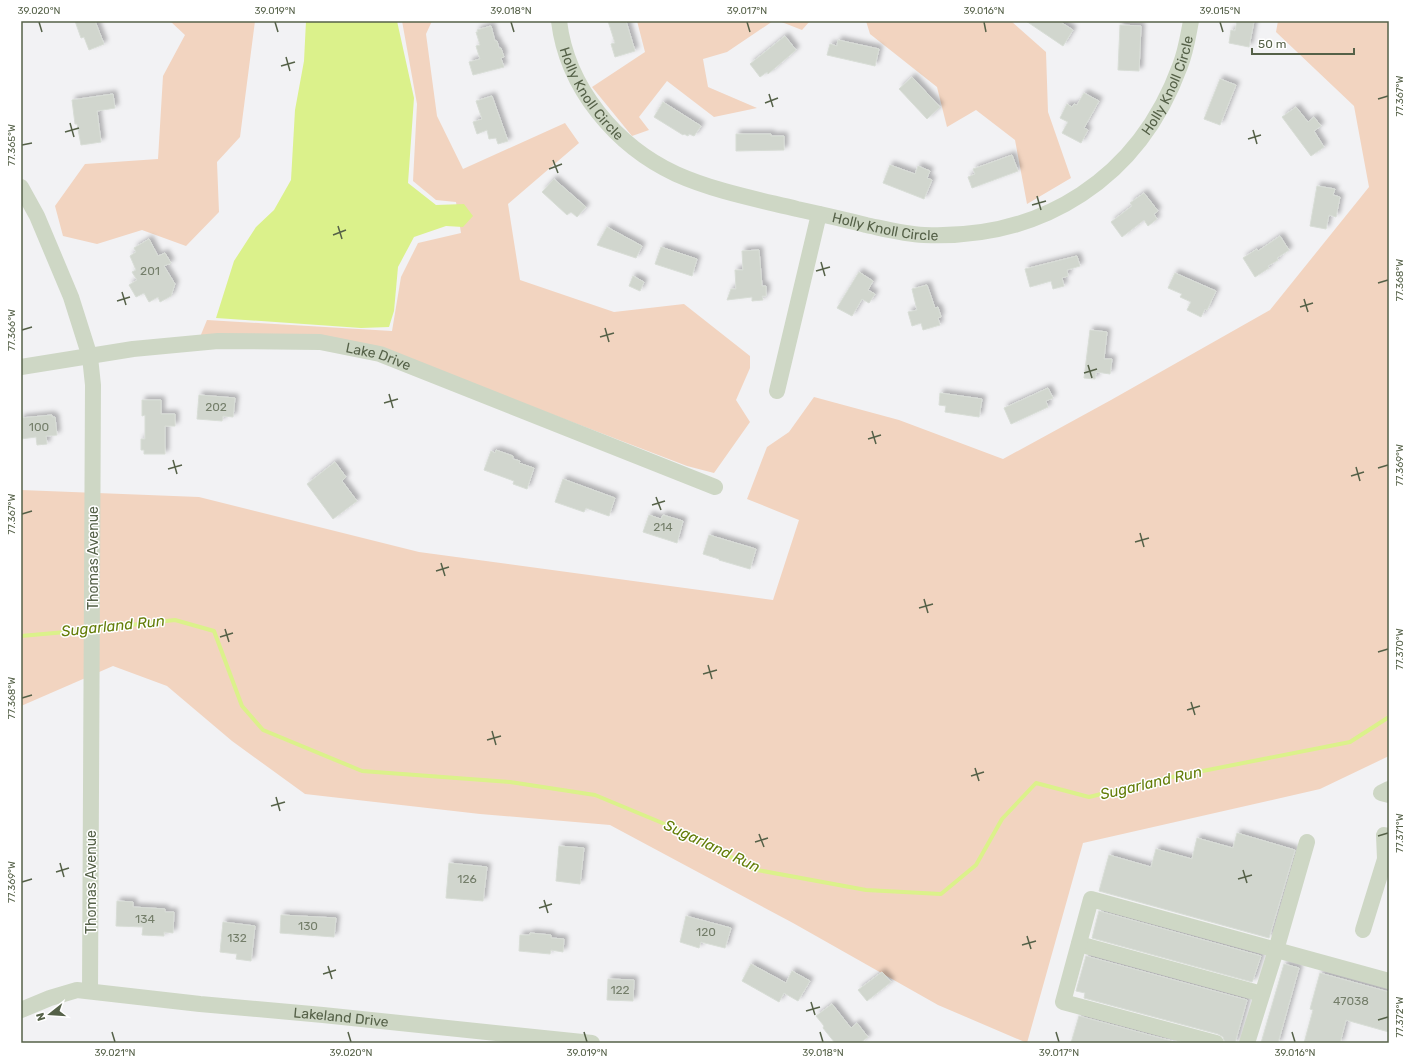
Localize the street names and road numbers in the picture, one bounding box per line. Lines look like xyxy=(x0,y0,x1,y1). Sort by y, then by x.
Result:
street label: Holly Knoll Circle xyxy=(1138,34,1197,138)
street label: Holly Knoll Circle xyxy=(556,45,627,144)
street label: Holly Knoll Circle xyxy=(830,209,939,244)
street label: Lake Drive xyxy=(344,339,414,374)
street label: Thomas Avenue xyxy=(85,506,102,610)
street label: Thomas Avenue xyxy=(83,830,100,934)
street label: Lakeland Drive xyxy=(293,1004,390,1030)

